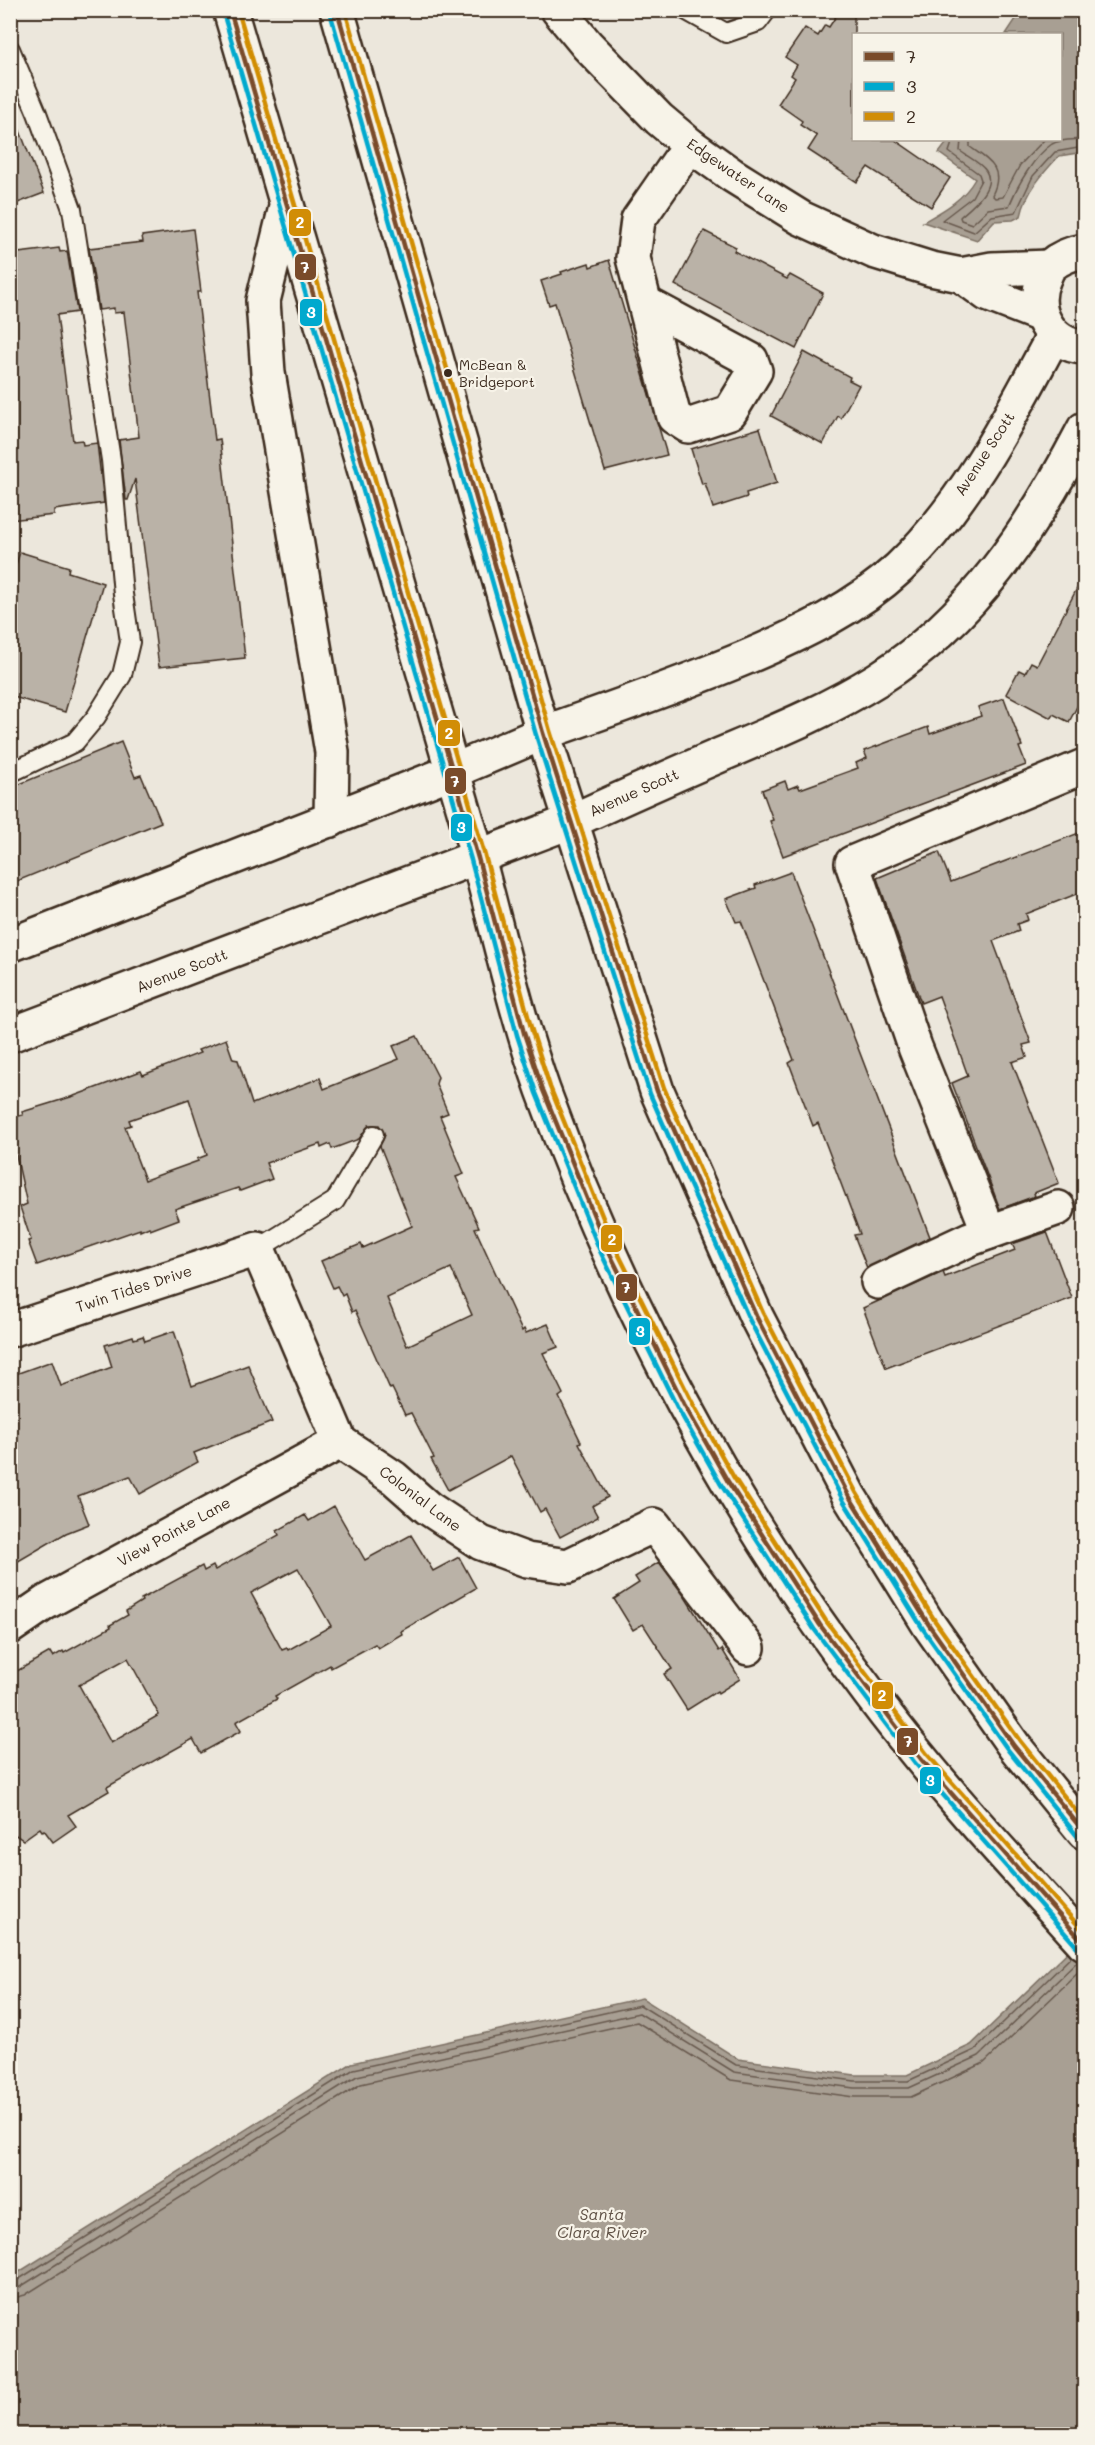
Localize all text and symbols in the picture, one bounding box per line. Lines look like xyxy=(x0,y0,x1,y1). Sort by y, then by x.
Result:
legend xyxy=(852,33,1062,141)
text: 7 xyxy=(906,44,916,68)
text: 3 xyxy=(906,74,917,98)
text: 2 xyxy=(906,104,916,128)
street label: Edgewater Lane xyxy=(683,133,794,217)
line badge: 2 xyxy=(288,208,312,237)
text: 2 xyxy=(296,211,305,232)
line badge: 7 xyxy=(294,253,317,281)
text: 7 xyxy=(301,256,310,277)
line badge: 3 xyxy=(299,298,323,327)
text: 3 xyxy=(306,301,316,322)
place label: McBean & Bridgeport xyxy=(459,355,535,391)
marker: McBean & Bridgeport xyxy=(442,367,454,379)
street label: Avenue Scott xyxy=(950,408,1019,499)
line badge: 2 xyxy=(437,719,461,747)
text: 2 xyxy=(445,722,454,743)
street label: Avenue Scott xyxy=(586,763,682,821)
line badge: 7 xyxy=(444,767,467,795)
text: 7 xyxy=(451,770,460,791)
line badge: 3 xyxy=(450,813,473,842)
text: 3 xyxy=(456,816,466,837)
street label: Avenue Scott xyxy=(133,944,230,997)
line badge: 2 xyxy=(600,1224,623,1253)
text: 2 xyxy=(608,1228,617,1249)
street label: Twin Tides Drive xyxy=(73,1260,194,1316)
line badge: 7 xyxy=(615,1273,638,1302)
text: 7 xyxy=(622,1276,631,1297)
line badge: 3 xyxy=(628,1317,651,1346)
text: 3 xyxy=(635,1320,645,1341)
street label: Colonial Lane xyxy=(375,1461,466,1536)
street label: View Pointe Lane xyxy=(113,1492,234,1571)
line badge: 2 xyxy=(871,1681,894,1710)
text: 2 xyxy=(878,1684,887,1705)
line badge: 7 xyxy=(896,1727,919,1756)
text: 7 xyxy=(904,1730,913,1751)
line badge: 3 xyxy=(919,1766,942,1795)
text: 3 xyxy=(925,1769,935,1790)
water label: Santa Clara River xyxy=(557,2203,647,2242)

